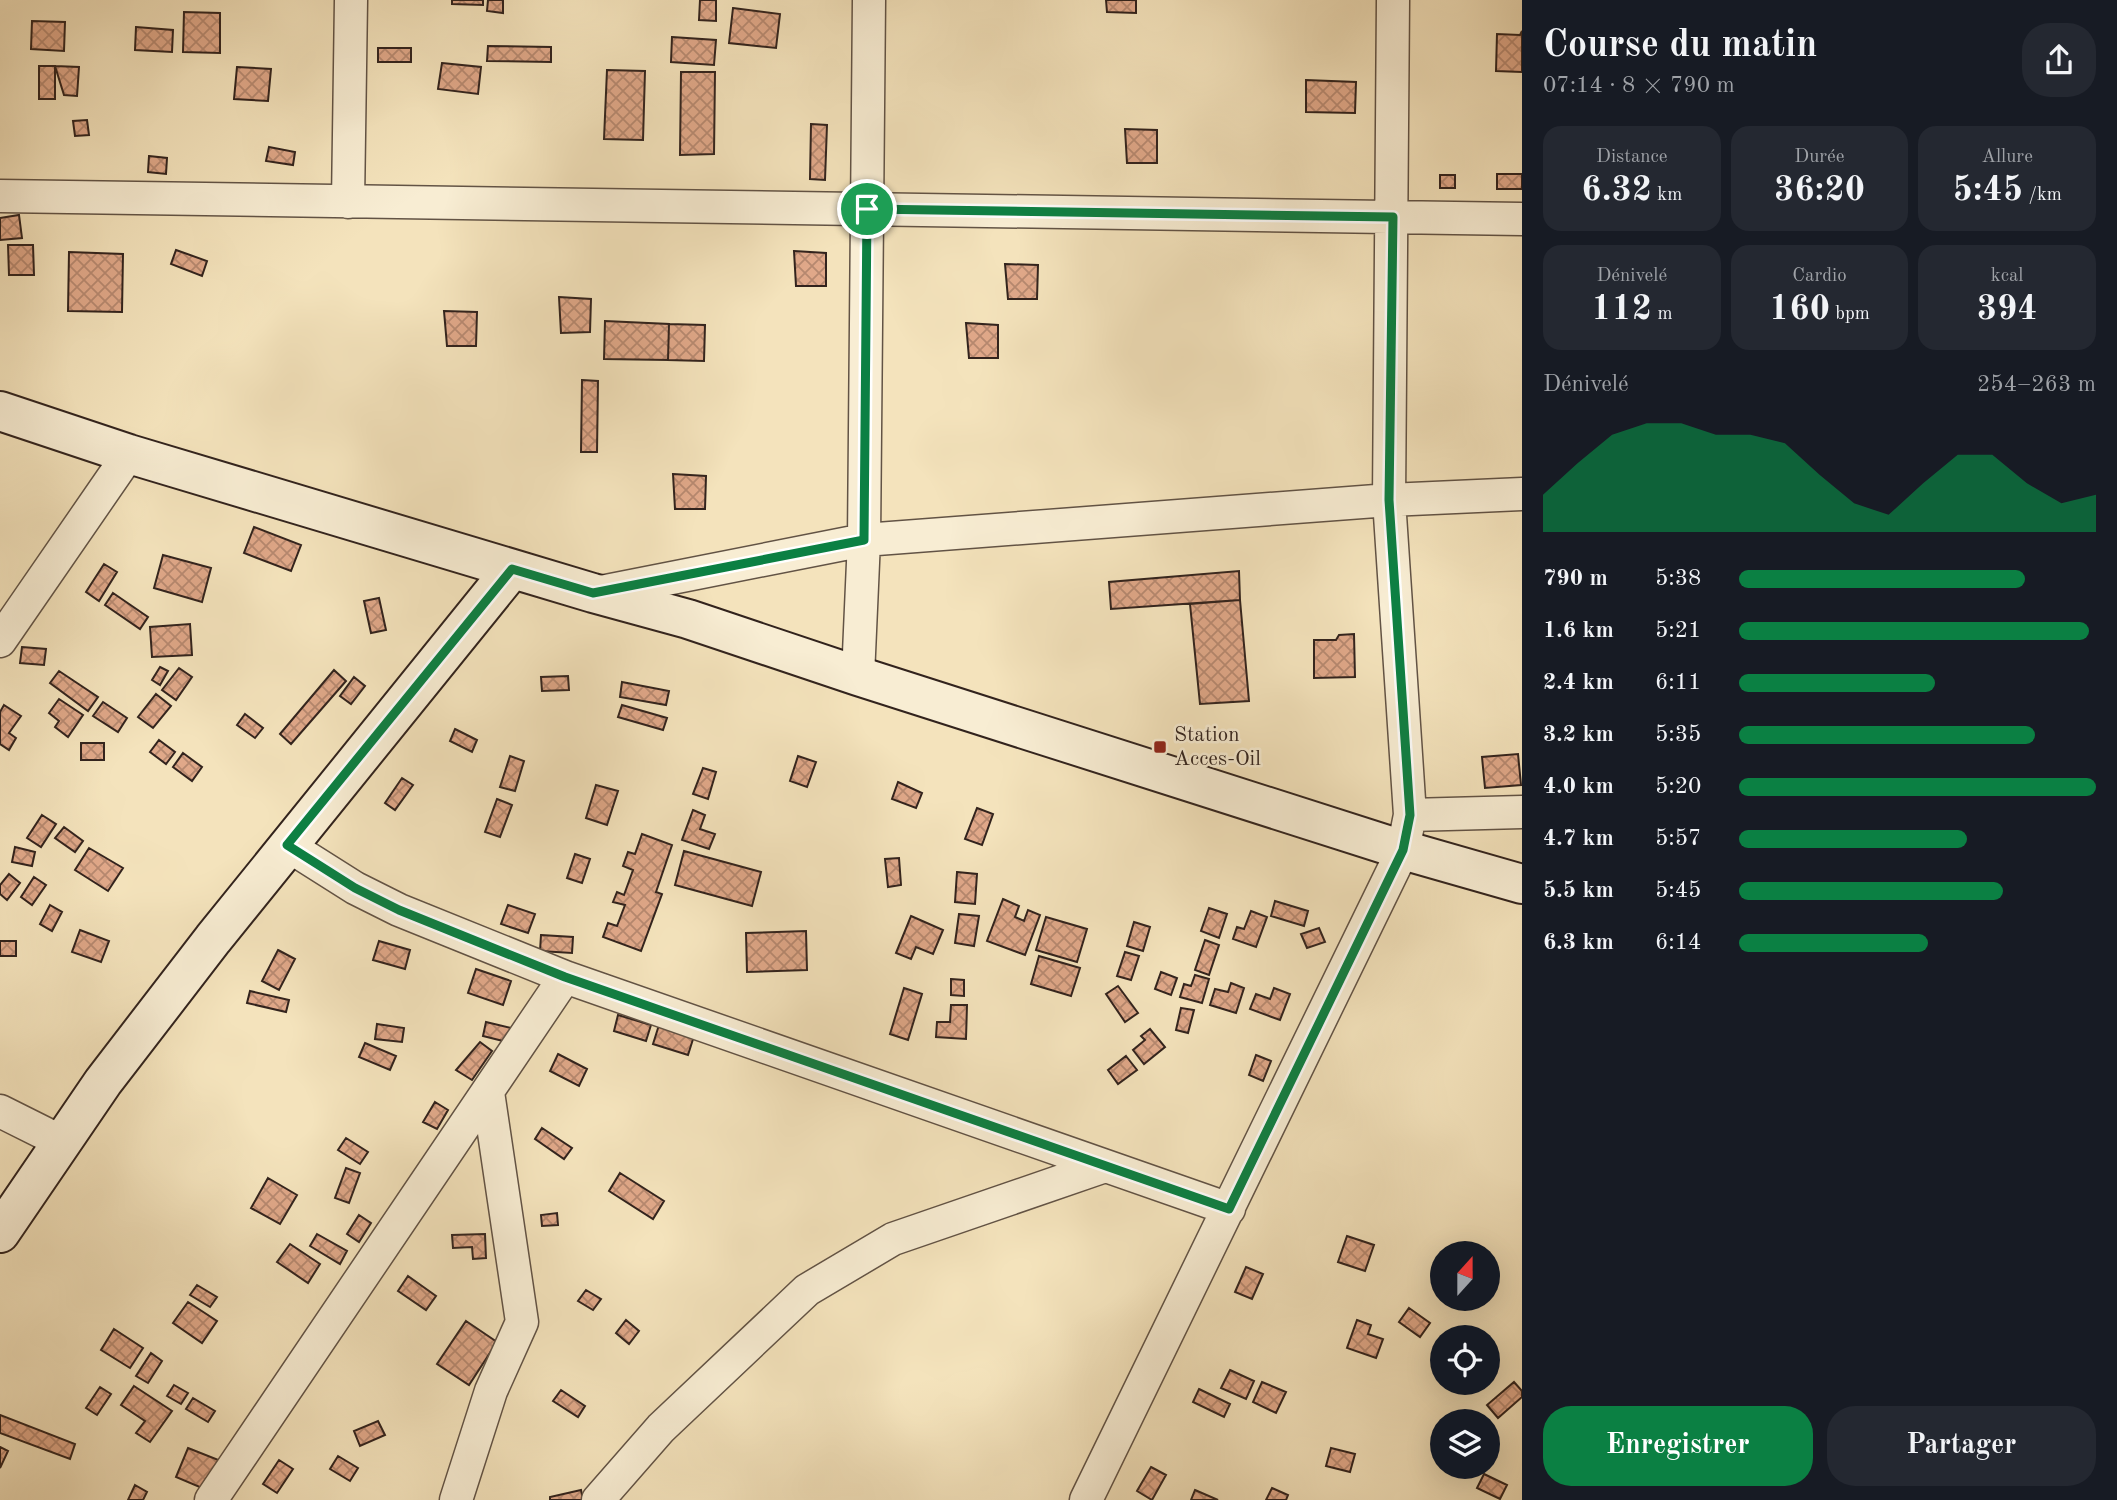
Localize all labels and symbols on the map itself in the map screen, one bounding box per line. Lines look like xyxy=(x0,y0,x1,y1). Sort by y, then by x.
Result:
pin xyxy=(837,179,897,239)
place label: Station Acces-Oil xyxy=(1174,725,1261,770)
marker: Station Acces-Oil xyxy=(1152,739,1168,755)
north arrow xyxy=(1430,1241,1500,1311)

